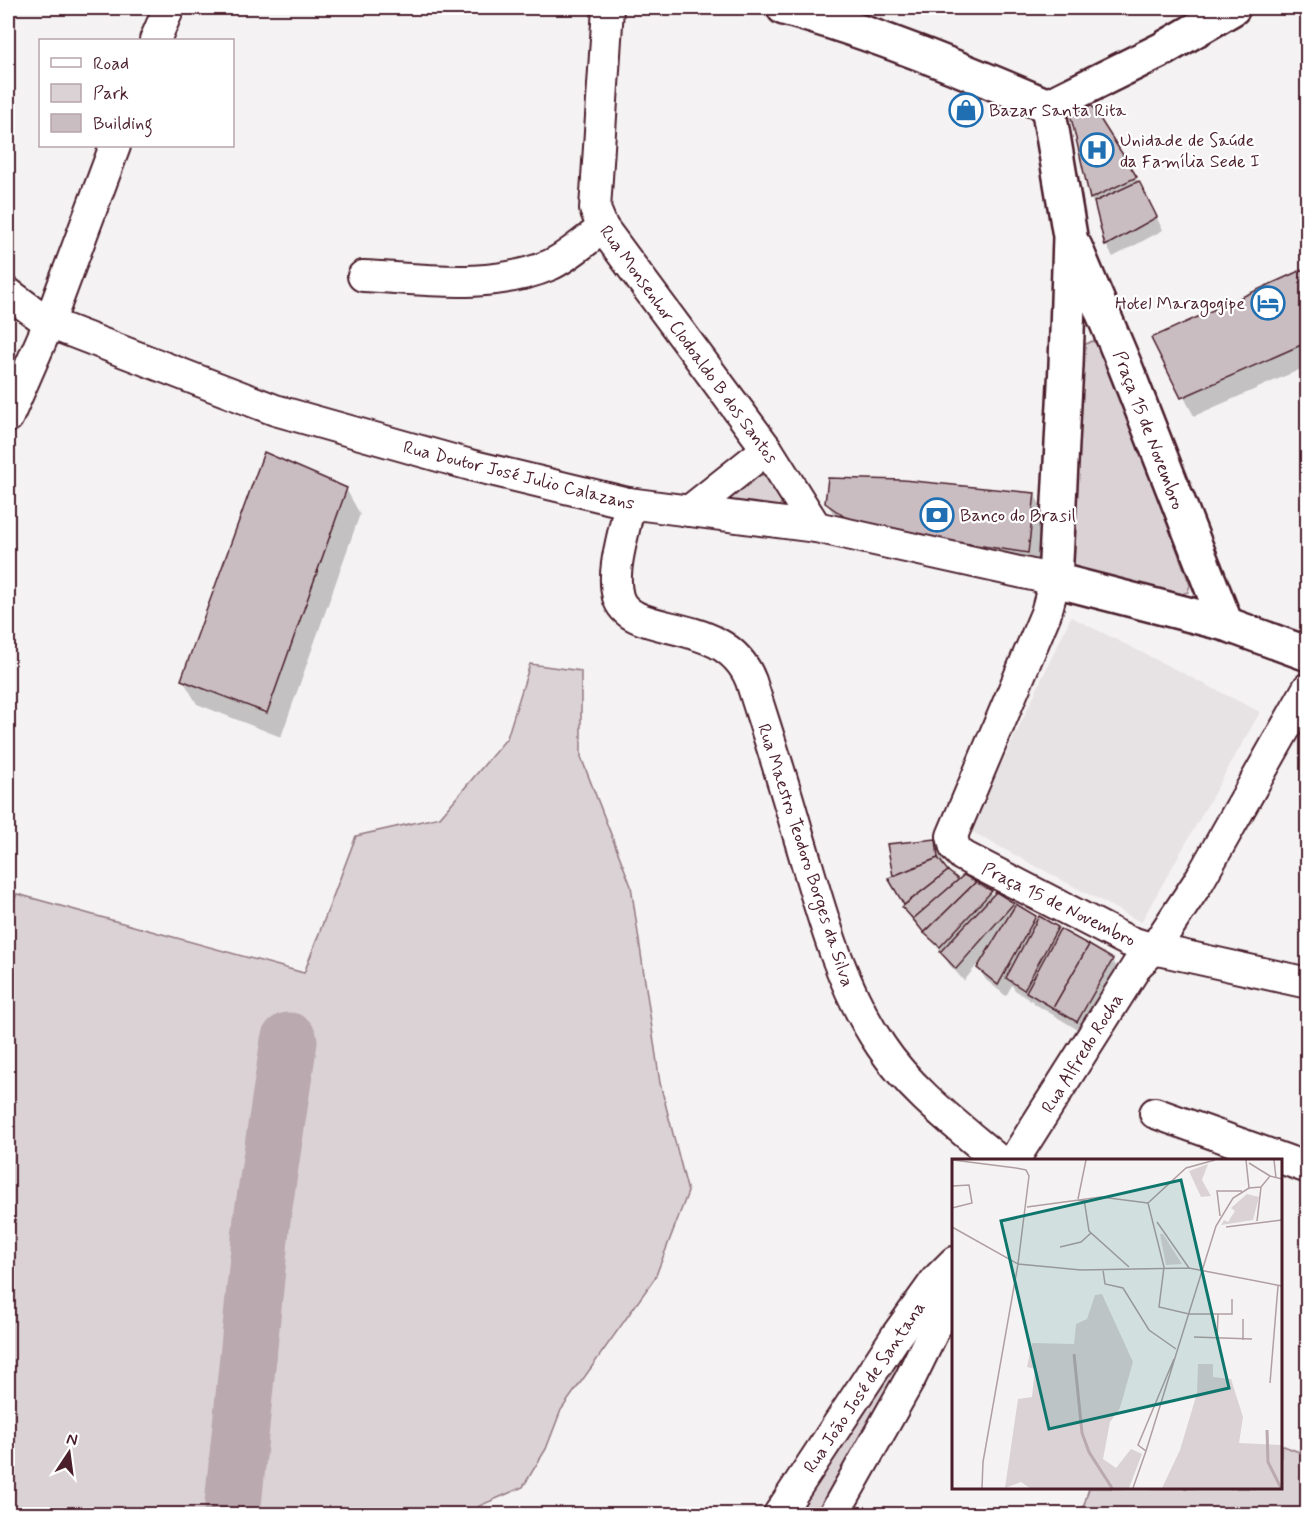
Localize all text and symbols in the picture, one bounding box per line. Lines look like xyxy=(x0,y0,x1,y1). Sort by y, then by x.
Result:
legend xyxy=(39,39,234,147)
text: Road xyxy=(93,52,129,76)
text: Park xyxy=(93,82,129,106)
shop icon: Bazar Santa Rita xyxy=(948,92,984,128)
place label: Bazar Santa Rita xyxy=(989,99,1126,123)
text: Building xyxy=(93,112,153,138)
place label: Unidade de Saúde da Família Sede I xyxy=(1120,129,1260,174)
hospital icon: Unidade de Saúde da Família Sede I xyxy=(1079,132,1115,168)
street label: Rua Monsenhor Clodoaldo B dos Santos xyxy=(594,221,783,469)
hotel icon: Hotel Maragogipe xyxy=(1250,285,1286,321)
place label: Hotel Maragogipe xyxy=(1115,292,1245,317)
street label: Praça 15 de Novembro xyxy=(1107,348,1189,513)
street label: Rua Doutor José Julio Calazans xyxy=(401,436,637,516)
bank icon: Banco do Brasil xyxy=(919,497,955,533)
place label: Banco do Brasil xyxy=(960,504,1076,528)
street label: Rua Maestro Teodoro Borges da Silva xyxy=(750,721,859,990)
street label: Praça 15 de Novembro xyxy=(978,857,1139,953)
street label: Rua Alfredo Rocha xyxy=(1036,989,1129,1118)
inset map xyxy=(952,1159,1282,1489)
street label: Rua João José de Santana xyxy=(798,1297,931,1478)
north arrow xyxy=(39,1423,99,1483)
text: N xyxy=(64,1428,80,1451)

